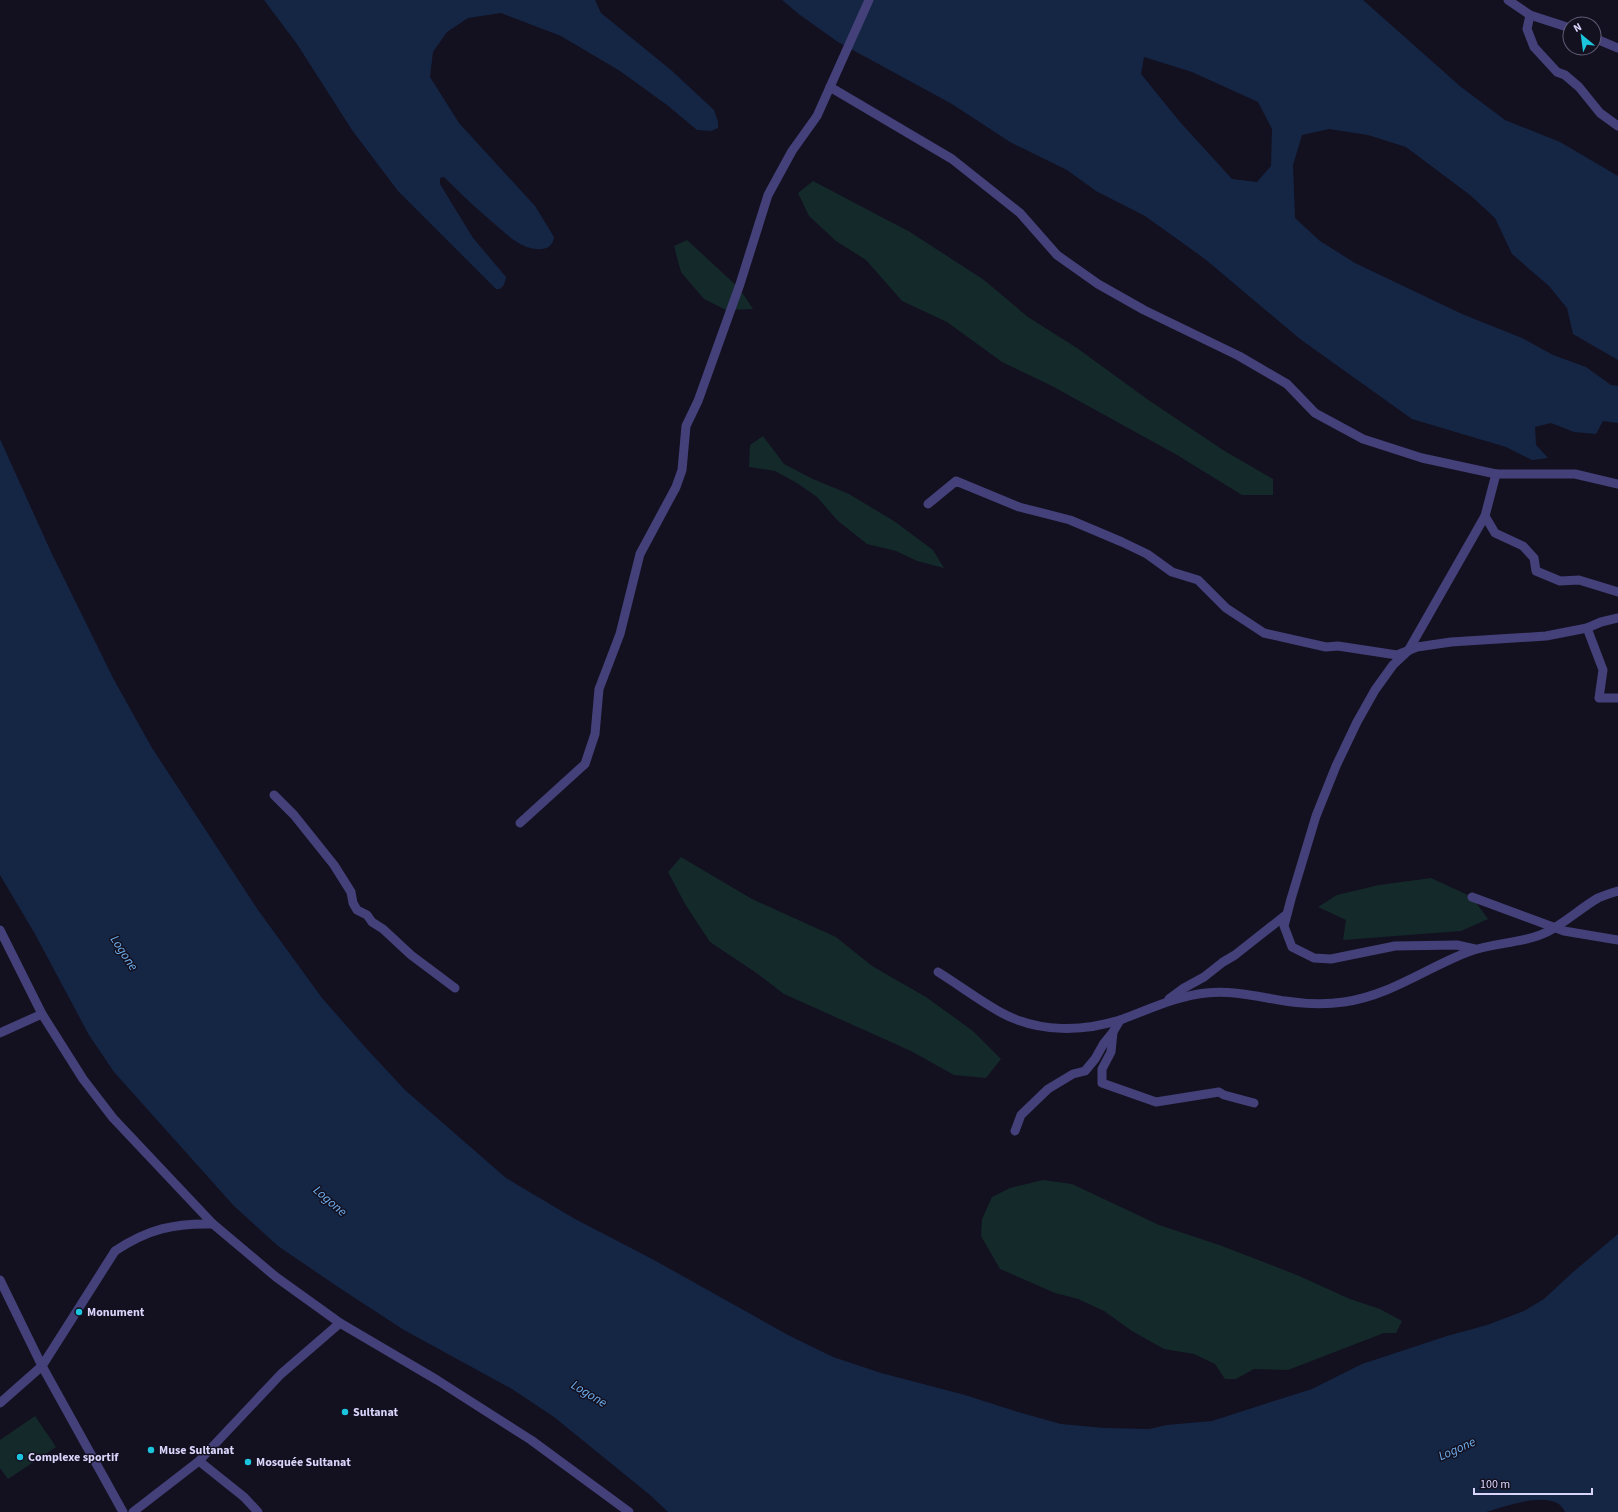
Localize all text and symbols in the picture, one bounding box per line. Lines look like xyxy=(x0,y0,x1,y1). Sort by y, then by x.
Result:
north arrow xyxy=(1562,16,1602,56)
text: N xyxy=(1571,19,1584,36)
water label: Logone xyxy=(106,932,142,974)
water label: Logone xyxy=(309,1181,351,1221)
place label: Monument xyxy=(87,1304,145,1321)
marker: Monument xyxy=(74,1307,84,1317)
water label: Logone xyxy=(568,1376,610,1412)
place label: Sultanat xyxy=(353,1404,399,1421)
marker: Sultanat xyxy=(340,1407,350,1417)
water label: Logone xyxy=(1435,1433,1479,1465)
place label: Muse Sultanat xyxy=(159,1442,234,1459)
marker: Muse Sultanat xyxy=(146,1445,156,1455)
place label: Complexe sportif xyxy=(28,1449,119,1466)
marker: Complexe sportif xyxy=(15,1452,25,1462)
place label: Mosquée Sultanat xyxy=(256,1454,351,1471)
marker: Mosquée Sultanat xyxy=(243,1457,253,1467)
scale bar xyxy=(1474,1470,1592,1496)
text: 100 m xyxy=(1480,1476,1510,1493)

